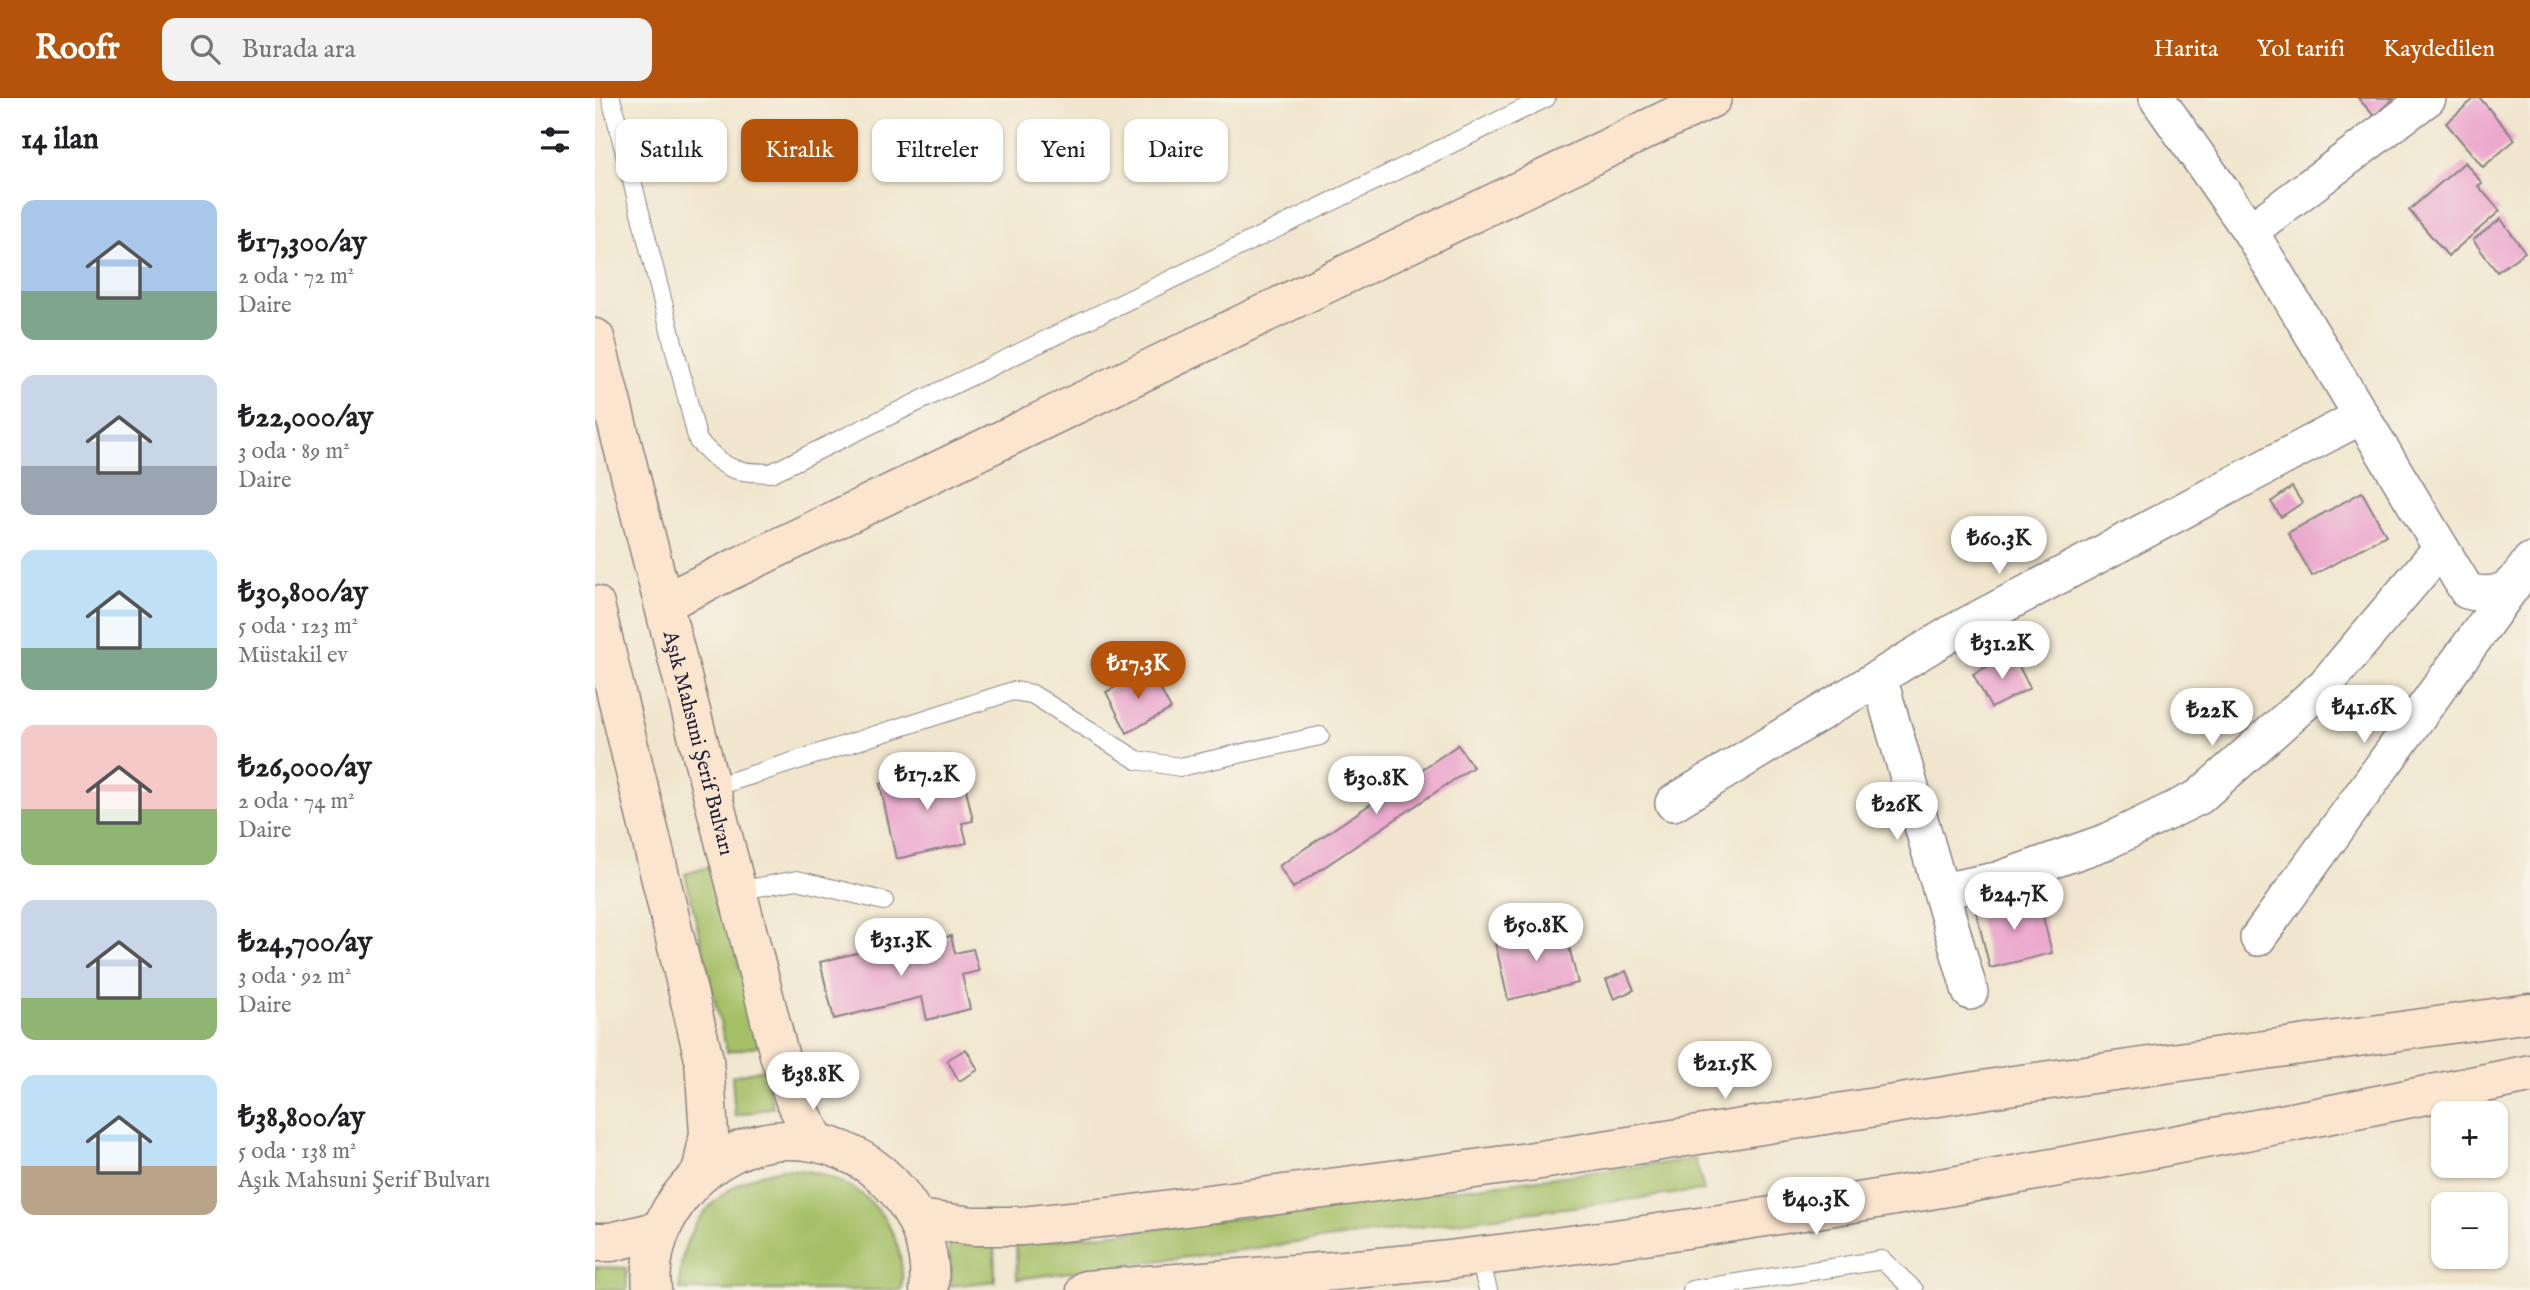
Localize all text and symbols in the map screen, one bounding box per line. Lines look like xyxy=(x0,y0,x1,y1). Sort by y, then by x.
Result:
search box xyxy=(162,18,652,81)
text: Roofr xyxy=(35,28,120,70)
icon: search xyxy=(186,30,224,68)
text: Burada ara xyxy=(242,33,356,66)
text: Harita xyxy=(2154,34,2218,65)
text: Yol tarifi xyxy=(2256,34,2345,65)
text: Kaydedilen xyxy=(2383,34,2495,65)
chip: Satılık xyxy=(616,119,727,182)
chip: Kiralık xyxy=(741,119,858,182)
chip: Filtreler xyxy=(872,119,1003,182)
chip: Yeni xyxy=(1017,119,1110,182)
chip: Daire xyxy=(1124,119,1228,182)
text: 14 ilan xyxy=(21,121,99,159)
icon: filters xyxy=(536,121,574,159)
text: ₺17,300/ay xyxy=(238,224,367,262)
icon: home xyxy=(77,228,161,312)
text: 2 oda · 72 m² xyxy=(238,262,354,291)
text: Daire xyxy=(238,291,292,320)
text: ₺22,000/ay xyxy=(238,399,373,437)
icon: home xyxy=(77,403,161,487)
text: 3 oda · 89 m² xyxy=(238,437,350,466)
text: Daire xyxy=(238,466,292,495)
pin: ₺60.3K xyxy=(1942,517,2056,576)
text: ₺60.3K xyxy=(1967,524,2031,553)
text: ₺30,800/ay xyxy=(238,574,368,612)
icon: home xyxy=(77,578,161,662)
text: 5 oda · 123 m² xyxy=(238,612,358,641)
pin: ₺31.2K xyxy=(1945,622,2059,681)
street label: Aşık Mahsuni Şerif Bulvarı xyxy=(656,627,739,858)
text: ₺31.2K xyxy=(1971,629,2033,658)
text: Müstakil ev xyxy=(238,641,348,670)
pin: ₺17.3K xyxy=(1081,642,1195,701)
text: ₺17.3K xyxy=(1107,649,1169,678)
pin: ₺41.6K xyxy=(2307,686,2421,745)
pin: ₺22K xyxy=(2171,688,2253,748)
text: ₺41.6K xyxy=(2332,693,2396,722)
text: ₺22K xyxy=(2186,696,2238,725)
text: ₺26,000/ay xyxy=(238,749,372,787)
pin: ₺17.2K xyxy=(870,752,984,812)
icon: home xyxy=(77,753,161,837)
pin: ₺30.8K xyxy=(1319,756,1433,816)
text: ₺17.2K xyxy=(895,760,959,789)
text: ₺30.8K xyxy=(1344,764,1408,793)
pin: ₺26K xyxy=(1856,782,1938,842)
text: 2 oda · 74 m² xyxy=(238,787,355,816)
text: ₺26K xyxy=(1872,790,1922,819)
text: Daire xyxy=(238,816,292,845)
pin: ₺24.7K xyxy=(1957,872,2071,932)
text: ₺24.7K xyxy=(1981,880,2047,909)
pin: ₺50.8K xyxy=(1479,904,1593,963)
text: ₺50.8K xyxy=(1504,911,1568,940)
pin: ₺31.3K xyxy=(844,918,958,978)
text: ₺24,700/ay xyxy=(238,924,372,962)
text: ₺31.3K xyxy=(871,926,931,955)
icon: home xyxy=(77,928,161,1012)
text: 3 oda · 92 m² xyxy=(238,962,351,991)
text: Daire xyxy=(238,991,292,1020)
pin: ₺21.5K xyxy=(1668,1042,1782,1101)
text: ₺21.5K xyxy=(1694,1049,1756,1078)
pin: ₺38.8K xyxy=(756,1052,870,1112)
text: ₺38.8K xyxy=(782,1060,844,1089)
text: ₺38,800/ay xyxy=(238,1099,365,1137)
map controls xyxy=(2431,1101,2508,1269)
button: + xyxy=(2431,1101,2508,1178)
icon: home xyxy=(77,1103,161,1187)
text: 5 oda · 138 m² xyxy=(238,1137,356,1166)
text: Aşık Mahsuni Şerif Bulvarı xyxy=(238,1166,491,1195)
pin: ₺40.3K xyxy=(1759,1178,1873,1237)
text: ₺40.3K xyxy=(1783,1185,1849,1214)
button: − xyxy=(2431,1192,2508,1269)

